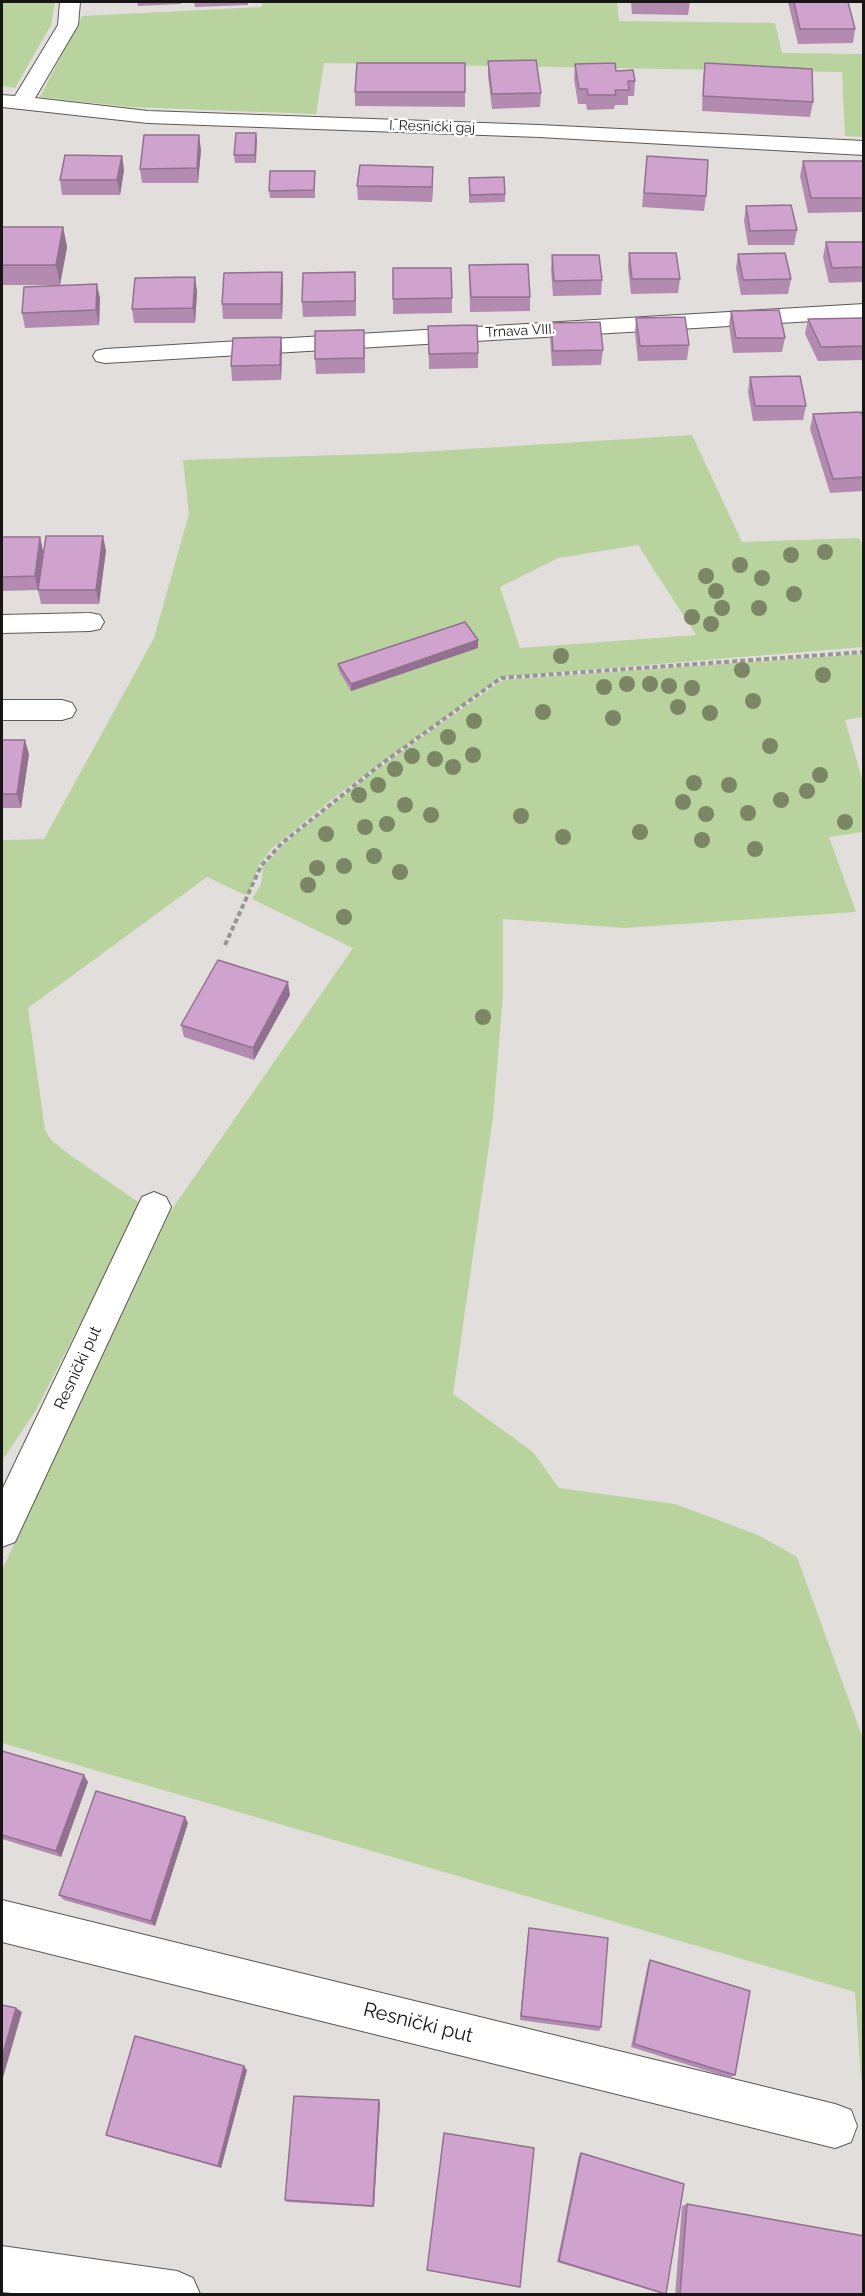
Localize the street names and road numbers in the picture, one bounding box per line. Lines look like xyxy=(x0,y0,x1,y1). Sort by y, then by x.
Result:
street label: I. Resnički gaj xyxy=(389,117,475,137)
street label: Trnava VIII. xyxy=(485,321,555,341)
street label: Resnički put xyxy=(50,1323,106,1413)
street label: Resnički put xyxy=(361,1998,475,2048)

